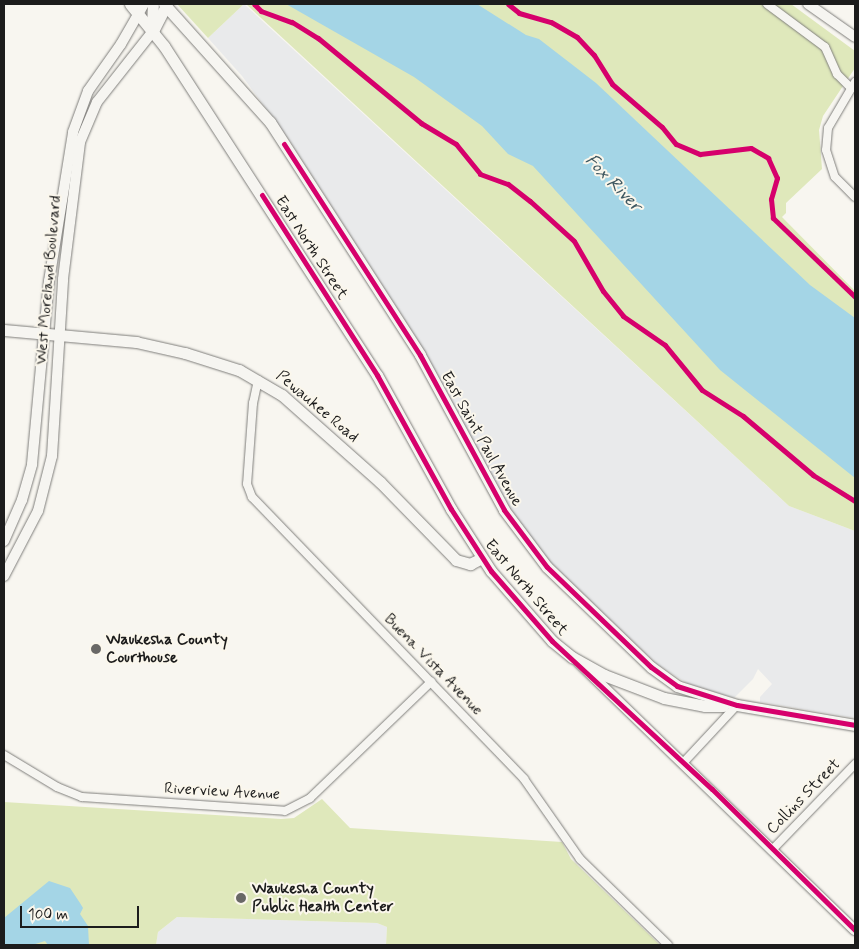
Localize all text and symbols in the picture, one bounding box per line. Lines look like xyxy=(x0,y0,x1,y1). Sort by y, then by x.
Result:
water label: Fox River xyxy=(581,150,645,216)
street label: East North Street xyxy=(270,193,352,303)
street label: West Moreland Boulevard xyxy=(32,195,66,365)
street label: East Saint Paul Avenue xyxy=(435,366,527,512)
street label: Pewaukee Road xyxy=(272,367,362,447)
street label: East North Street xyxy=(480,536,572,640)
street label: Buena Vista Avenue xyxy=(379,610,487,720)
place label: Waukesha County Courthouse xyxy=(106,630,225,668)
marker: Waukesha County Courthouse xyxy=(90,643,102,655)
street label: Collins Street xyxy=(763,756,845,838)
street label: Riverview Avenue xyxy=(162,779,282,805)
place label: Waukesha County Public Health Center xyxy=(252,879,396,917)
marker: Waukesha County Public Health Center xyxy=(234,891,248,905)
scale bar xyxy=(22,896,141,928)
text: 100 m xyxy=(28,905,68,925)

